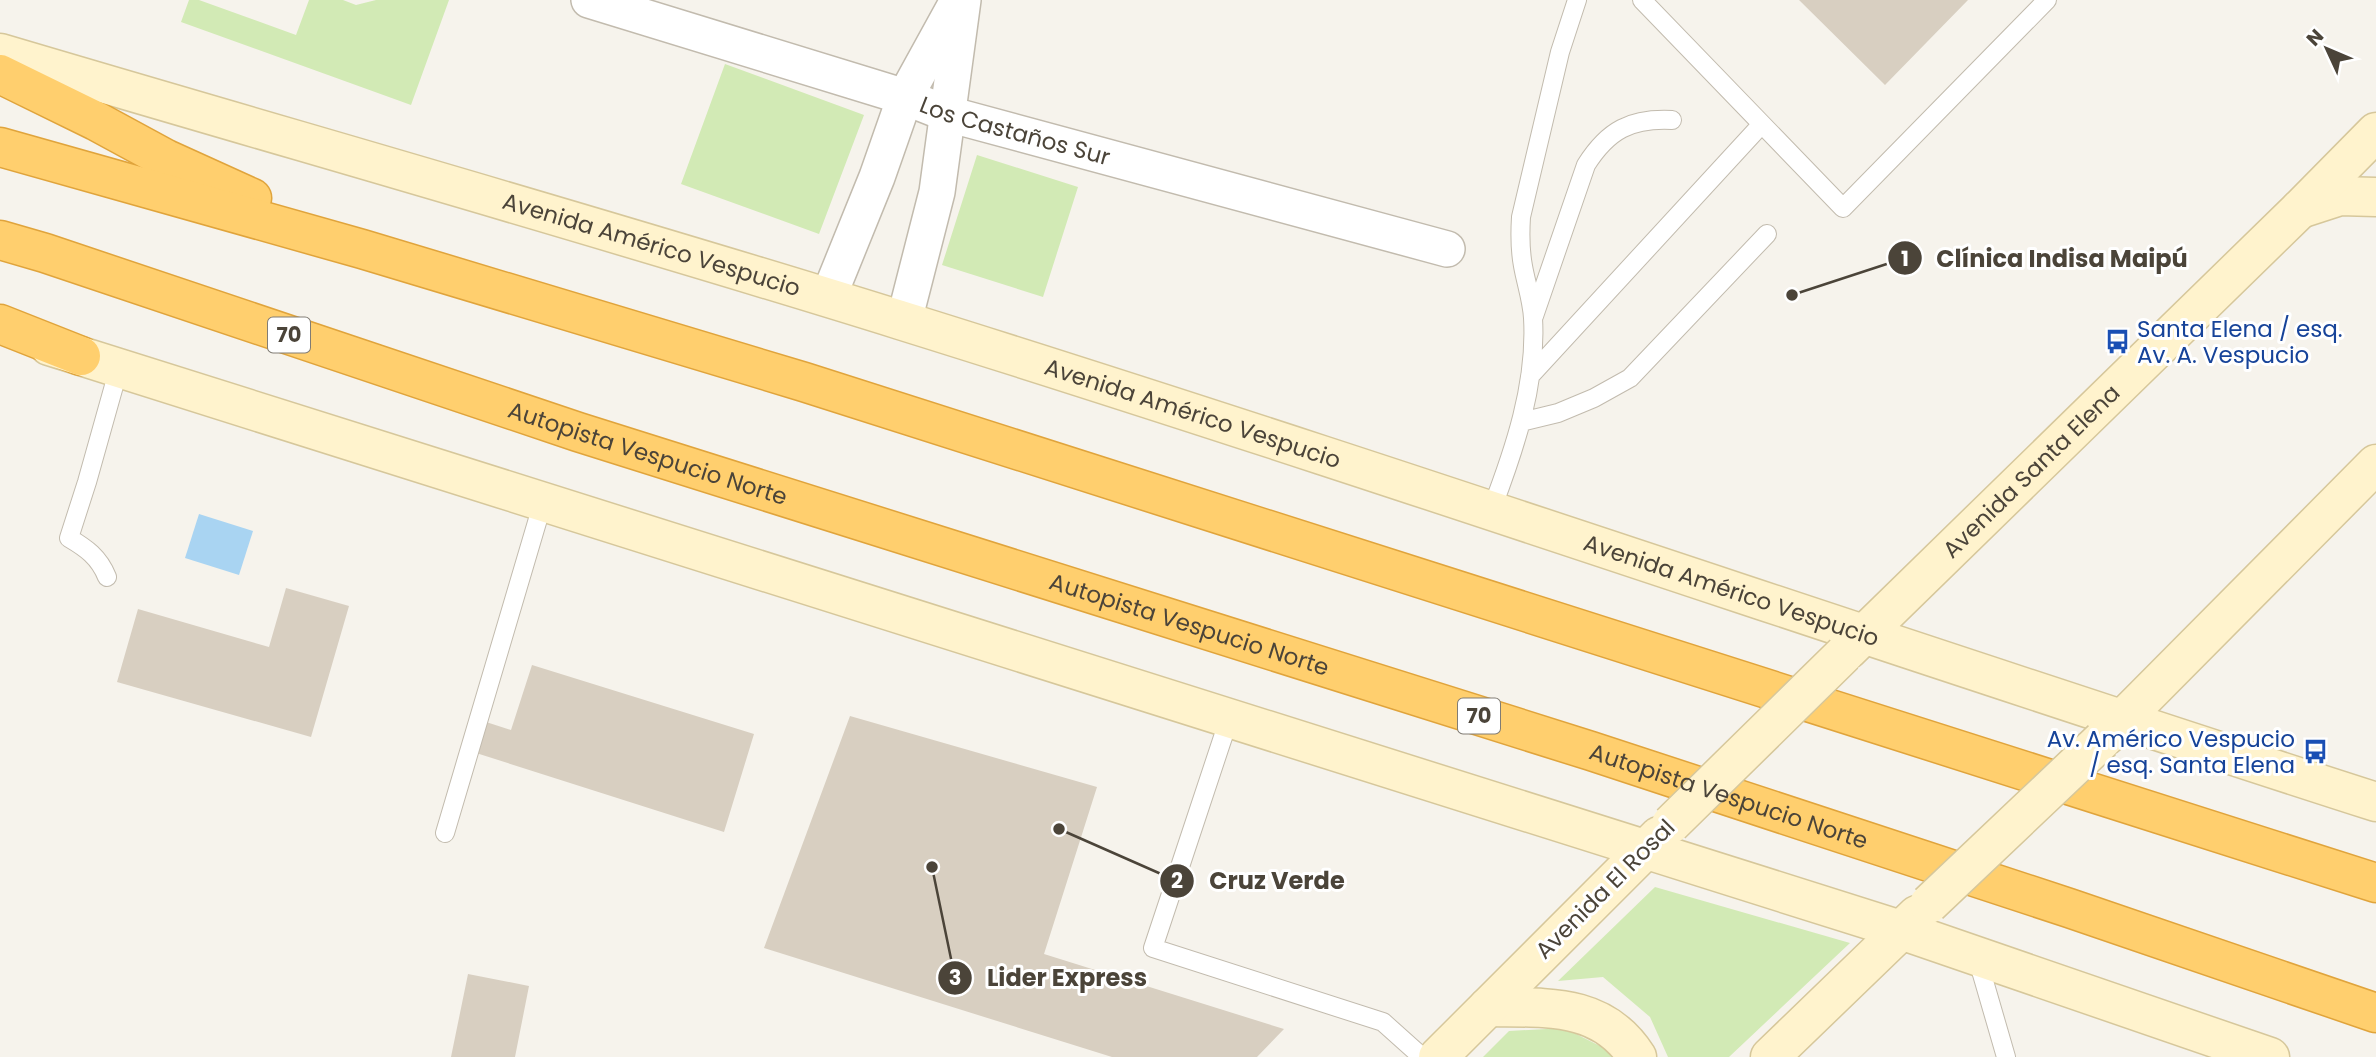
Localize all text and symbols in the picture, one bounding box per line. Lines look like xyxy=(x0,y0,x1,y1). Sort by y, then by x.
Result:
north arrow xyxy=(2292,14,2362,84)
text: N xyxy=(2300,23,2330,52)
street label: Los Castaños Sur xyxy=(915,88,1114,173)
street label: Avenida Américo Vespucio xyxy=(499,185,804,304)
callout: Clínica Indisa Maipú xyxy=(1887,236,2202,281)
text: Clínica Indisa Maipú xyxy=(1936,242,2188,275)
text: 1 xyxy=(1901,244,1909,273)
place label: Santa Elena / esq. Av. A. Vespucio xyxy=(2137,313,2343,371)
road number: 70 xyxy=(268,318,310,352)
bus stop icon: Santa Elena / esq. Av. A. Vespucio xyxy=(2103,328,2131,356)
street label: Avenida Américo Vespucio xyxy=(1041,351,1345,476)
street label: Avenida Santa Elena xyxy=(1935,377,2127,565)
street label: Autopista Vespucio Norte xyxy=(504,394,791,513)
street label: Avenida Américo Vespucio xyxy=(1579,526,1883,654)
street label: Autopista Vespucio Norte xyxy=(1045,565,1333,684)
road number: 70 xyxy=(1458,698,1500,734)
place label: Av. Américo Vespucio / esq. Santa Elena xyxy=(2047,723,2295,781)
street label: Autopista Vespucio Norte xyxy=(1585,736,1872,857)
bus stop icon: Av. Américo Vespucio / esq. Santa Elena xyxy=(2301,738,2329,766)
street label: Avenida El Rosal xyxy=(1528,812,1682,966)
callout: Cruz Verde xyxy=(1160,859,1358,904)
text: Cruz Verde xyxy=(1209,864,1345,897)
text: 2 xyxy=(1171,866,1183,895)
callout: Lider Express xyxy=(938,955,1161,1000)
text: Lider Express xyxy=(987,961,1147,994)
text: 3 xyxy=(949,963,961,992)

